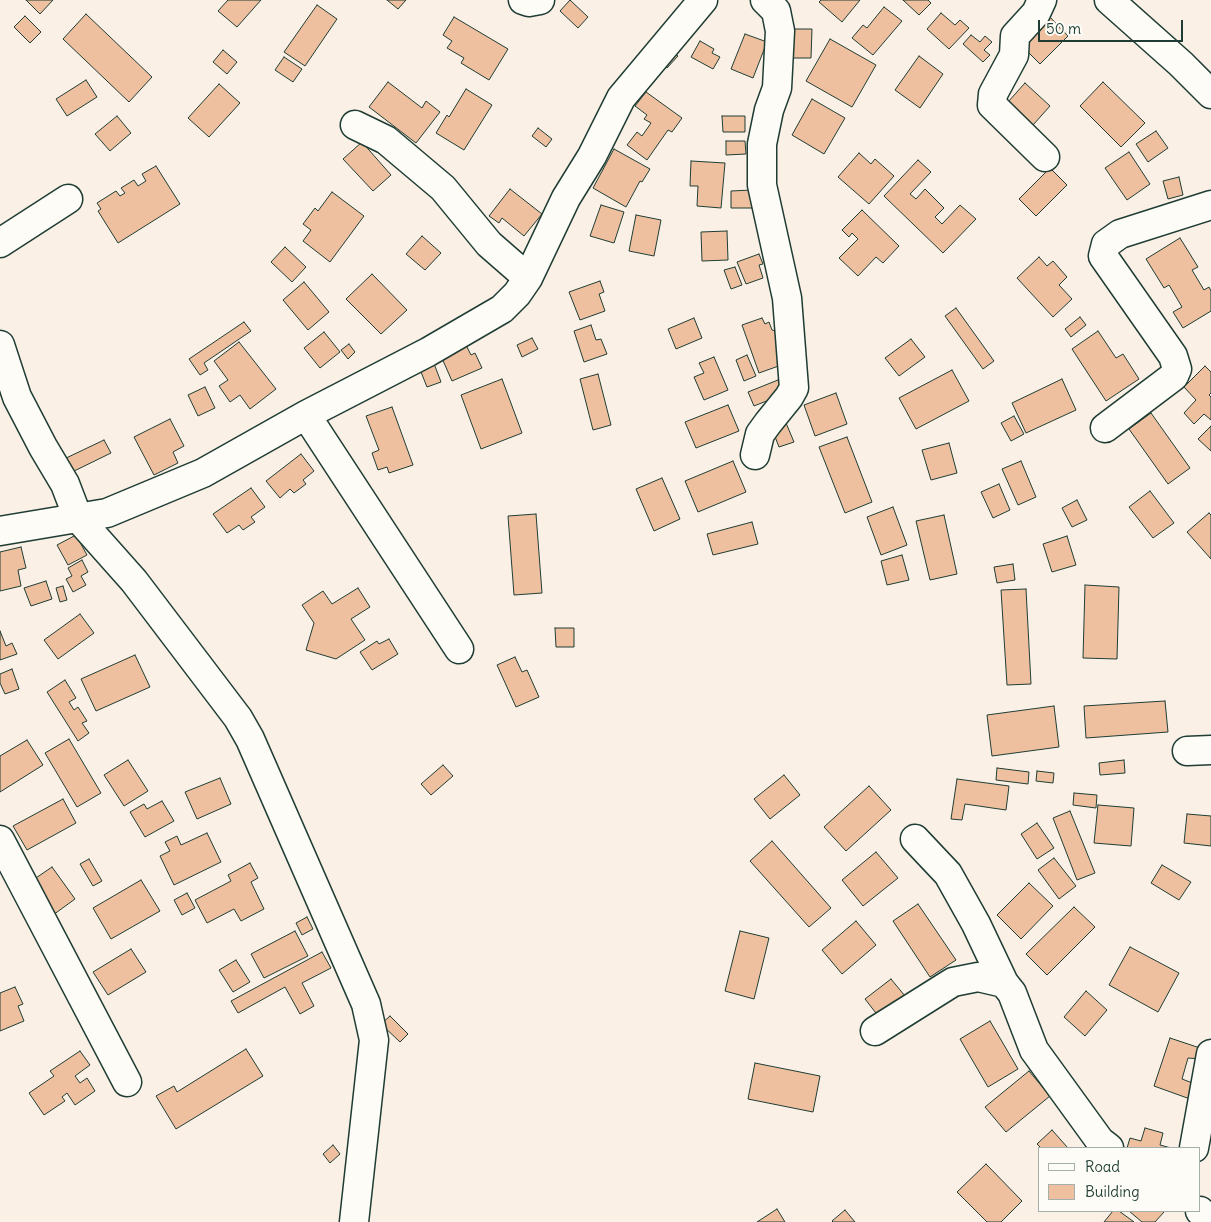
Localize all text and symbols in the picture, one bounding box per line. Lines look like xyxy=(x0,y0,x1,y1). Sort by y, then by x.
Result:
scale bar xyxy=(1041,10,1186,42)
text: 50 m xyxy=(1046,19,1081,38)
legend xyxy=(1038,1147,1201,1212)
text: Road xyxy=(1085,1157,1120,1176)
text: Building xyxy=(1085,1182,1140,1201)

